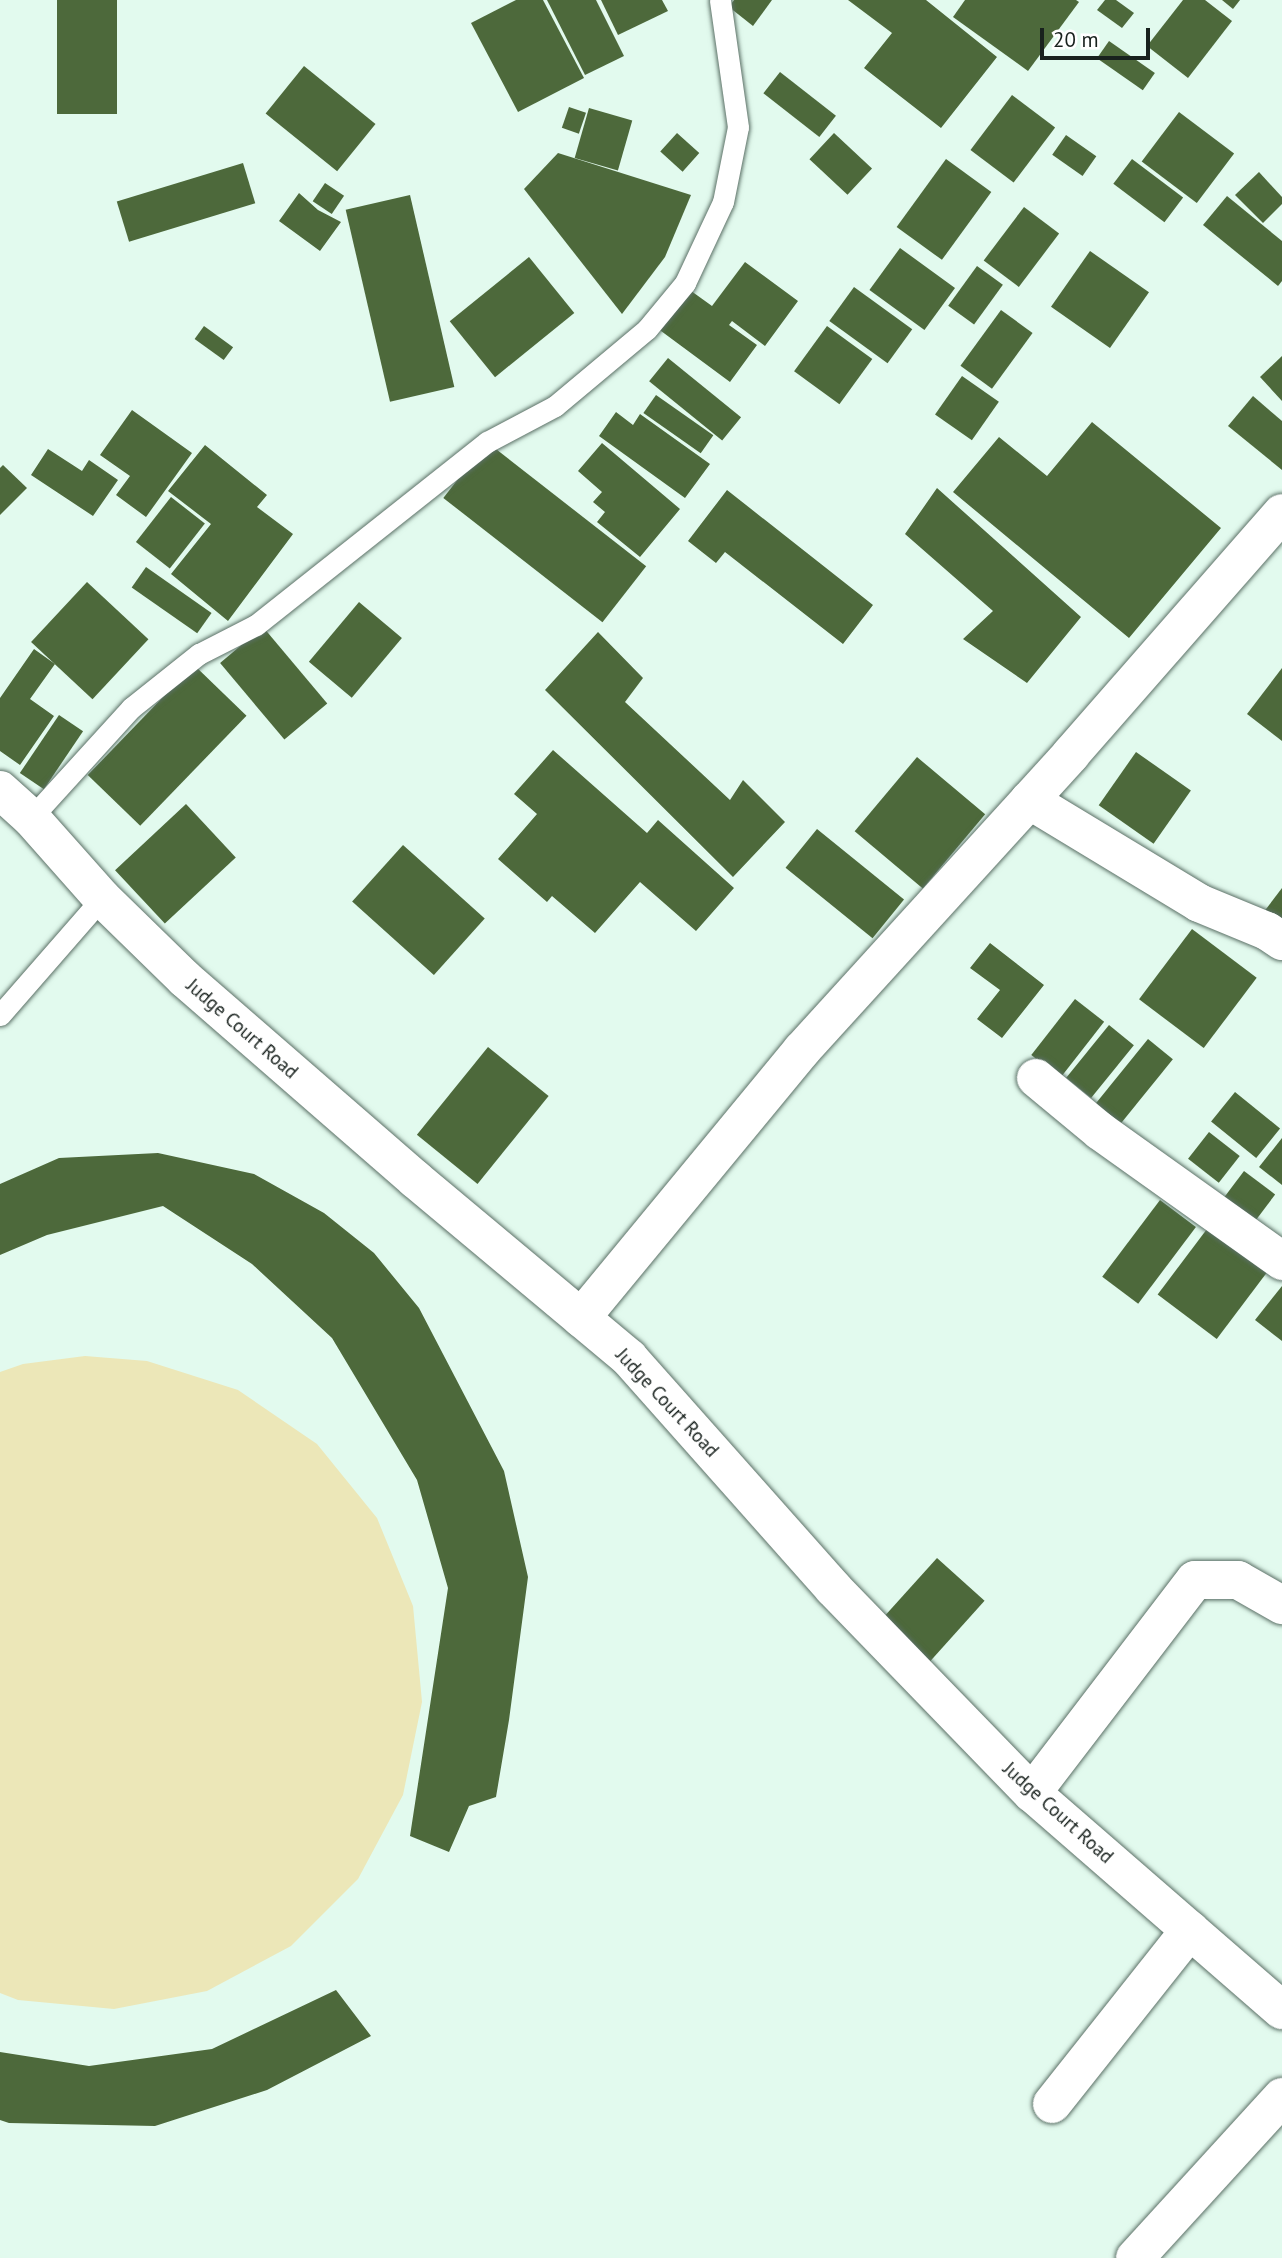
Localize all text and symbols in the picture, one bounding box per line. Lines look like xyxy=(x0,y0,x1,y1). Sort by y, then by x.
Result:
scale bar xyxy=(1044,14,1154,58)
text: 20 m xyxy=(1053,26,1099,53)
street label: Judge Court Road xyxy=(182,974,302,1084)
street label: Judge Court Road xyxy=(611,1344,723,1462)
street label: Judge Court Road xyxy=(998,1758,1118,1868)

